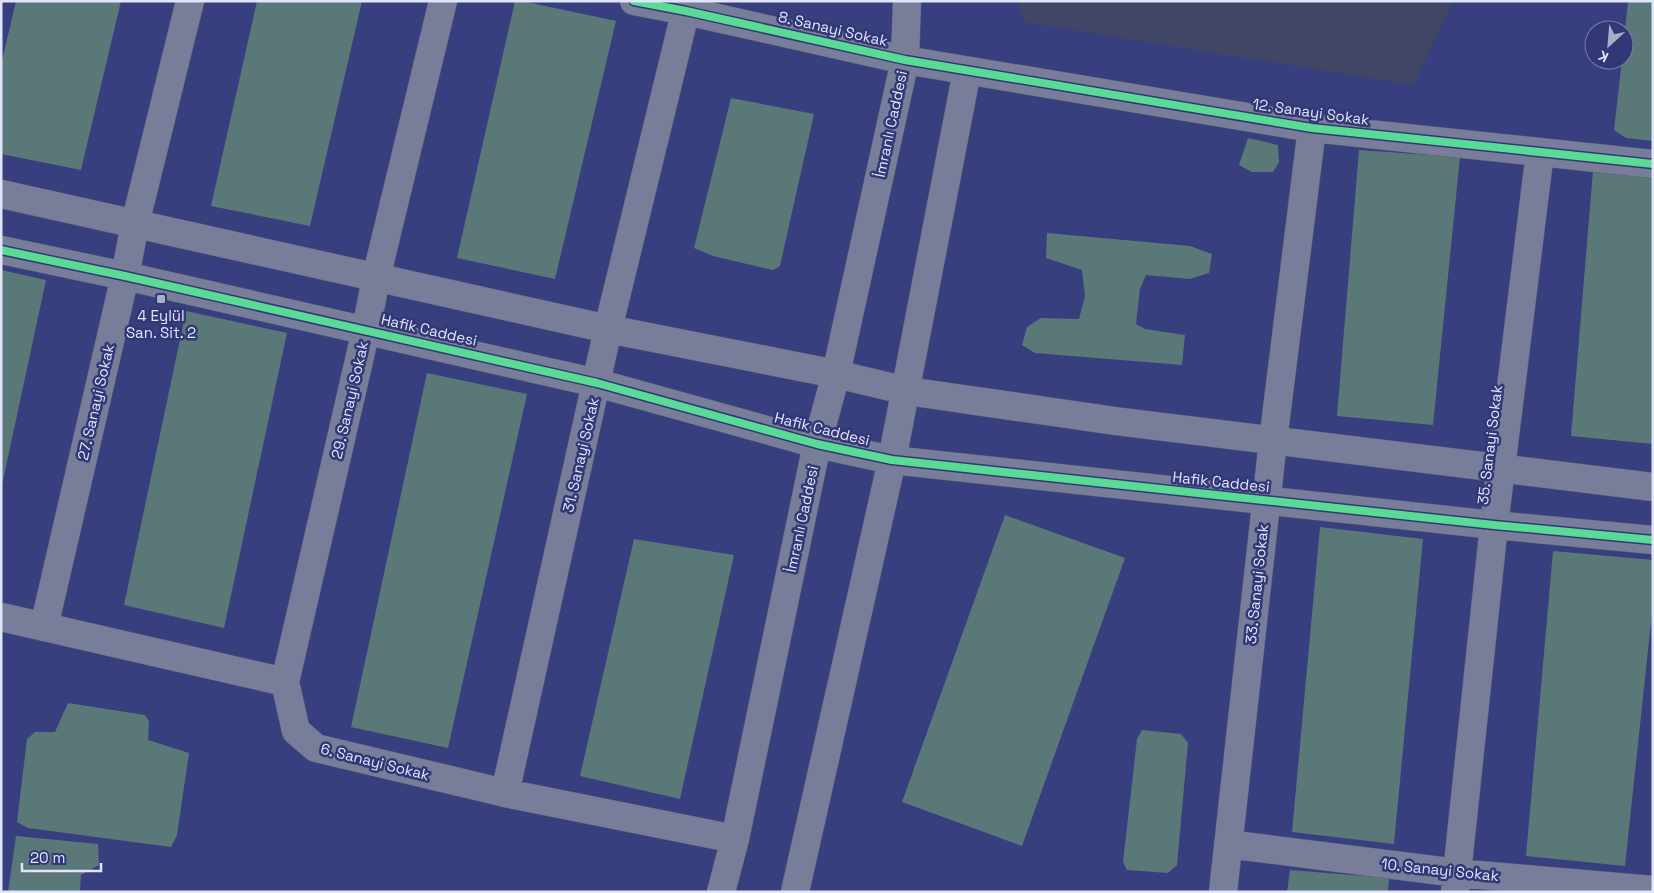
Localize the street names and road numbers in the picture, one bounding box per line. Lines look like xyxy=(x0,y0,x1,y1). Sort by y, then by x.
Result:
street label: 8. Sanayi Sokak xyxy=(777,7,890,50)
street label: İmranlı Caddesi xyxy=(870,69,911,179)
street label: 12. Sanayi Sokak xyxy=(1251,94,1371,129)
street label: Hafik Caddesi xyxy=(379,309,479,350)
street label: 29. Sanayi Sokak xyxy=(327,339,372,461)
street label: 27. Sanayi Sokak xyxy=(73,342,118,462)
street label: 35. Sanayi Sokak xyxy=(1473,384,1506,506)
street label: 31. Sanayi Sokak xyxy=(558,396,603,514)
street label: Hafik Caddesi xyxy=(772,407,872,450)
street label: İmranlı Caddesi xyxy=(781,464,822,574)
street label: Hafik Caddesi xyxy=(1171,467,1271,496)
street label: 33. Sanayi Sokak xyxy=(1241,523,1272,645)
street label: 6. Sanayi Sokak xyxy=(319,739,432,784)
street label: 10. Sanayi Sokak xyxy=(1380,854,1500,885)

